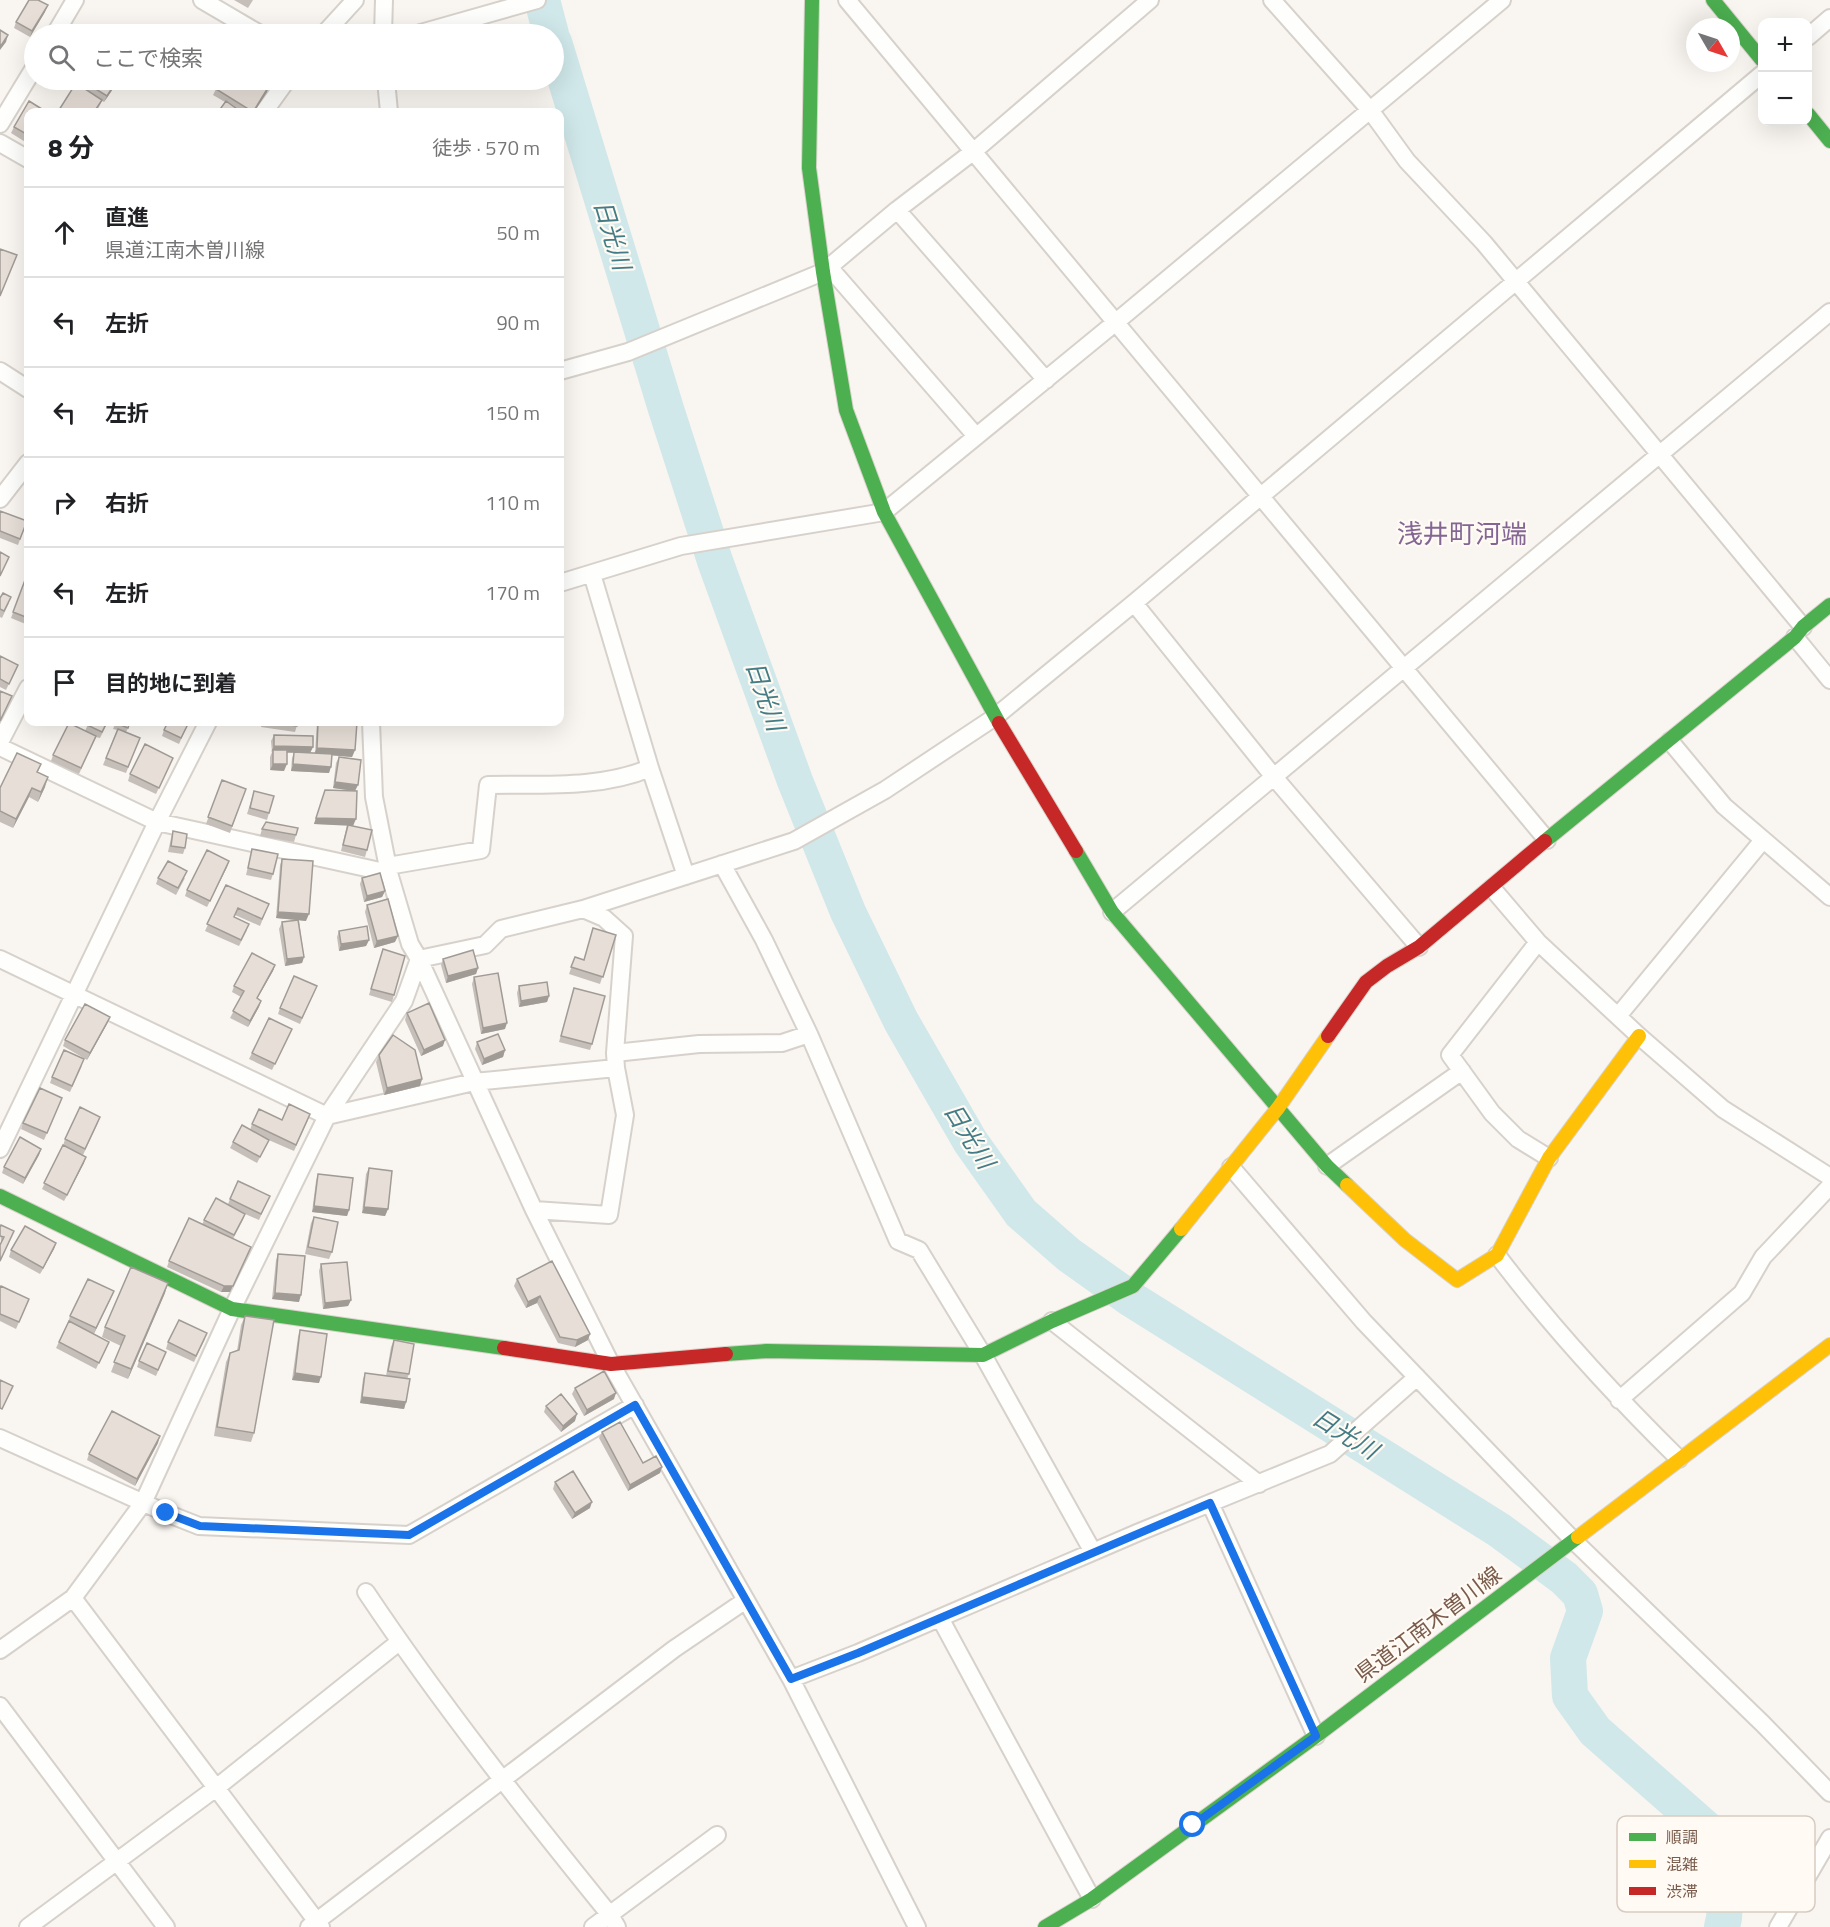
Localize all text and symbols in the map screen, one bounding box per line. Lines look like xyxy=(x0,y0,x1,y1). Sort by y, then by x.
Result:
north arrow xyxy=(1686,18,1740,72)
map controls xyxy=(1758,18,1812,126)
button: + xyxy=(1758,18,1812,72)
search box xyxy=(24,24,564,90)
icon: search xyxy=(45,41,78,74)
text: ここで検索 xyxy=(93,41,203,75)
button: − xyxy=(1758,72,1812,126)
text: 8 分 xyxy=(48,128,94,167)
text: 徒歩 · 570 m xyxy=(432,132,540,163)
water label: 日光川 xyxy=(585,195,642,277)
text: 直進 xyxy=(105,200,149,234)
icon: ahead xyxy=(48,216,81,249)
text: 50 m xyxy=(496,217,540,248)
text: 県道江南木曽川線 xyxy=(105,234,265,265)
icon: left xyxy=(48,306,81,339)
text: 左折 xyxy=(105,306,149,340)
text: 90 m xyxy=(496,307,540,338)
icon: left xyxy=(48,396,81,429)
text: 左折 xyxy=(105,396,149,430)
text: 150 m xyxy=(485,397,540,428)
icon: right xyxy=(48,486,81,519)
text: 右折 xyxy=(105,486,149,520)
text: 110 m xyxy=(485,487,540,518)
district label: 浅井町河端 xyxy=(1397,514,1527,553)
icon: left xyxy=(48,576,81,609)
text: 左折 xyxy=(105,576,149,610)
text: 170 m xyxy=(485,577,540,608)
water label: 日光川 xyxy=(737,656,796,738)
icon: arrive xyxy=(48,666,81,699)
text: 目的地に到着 xyxy=(105,666,237,700)
water label: 日光川 xyxy=(936,1095,1006,1178)
water label: 日光川 xyxy=(1305,1399,1388,1469)
route end xyxy=(152,1499,178,1525)
street label: 県道江南木曽川線 xyxy=(1347,1557,1509,1691)
route start xyxy=(1179,1811,1205,1837)
legend xyxy=(1617,1816,1815,1912)
text: 順調 xyxy=(1666,1825,1698,1849)
text: 混雑 xyxy=(1666,1852,1698,1876)
text: 渋滞 xyxy=(1666,1879,1698,1903)

